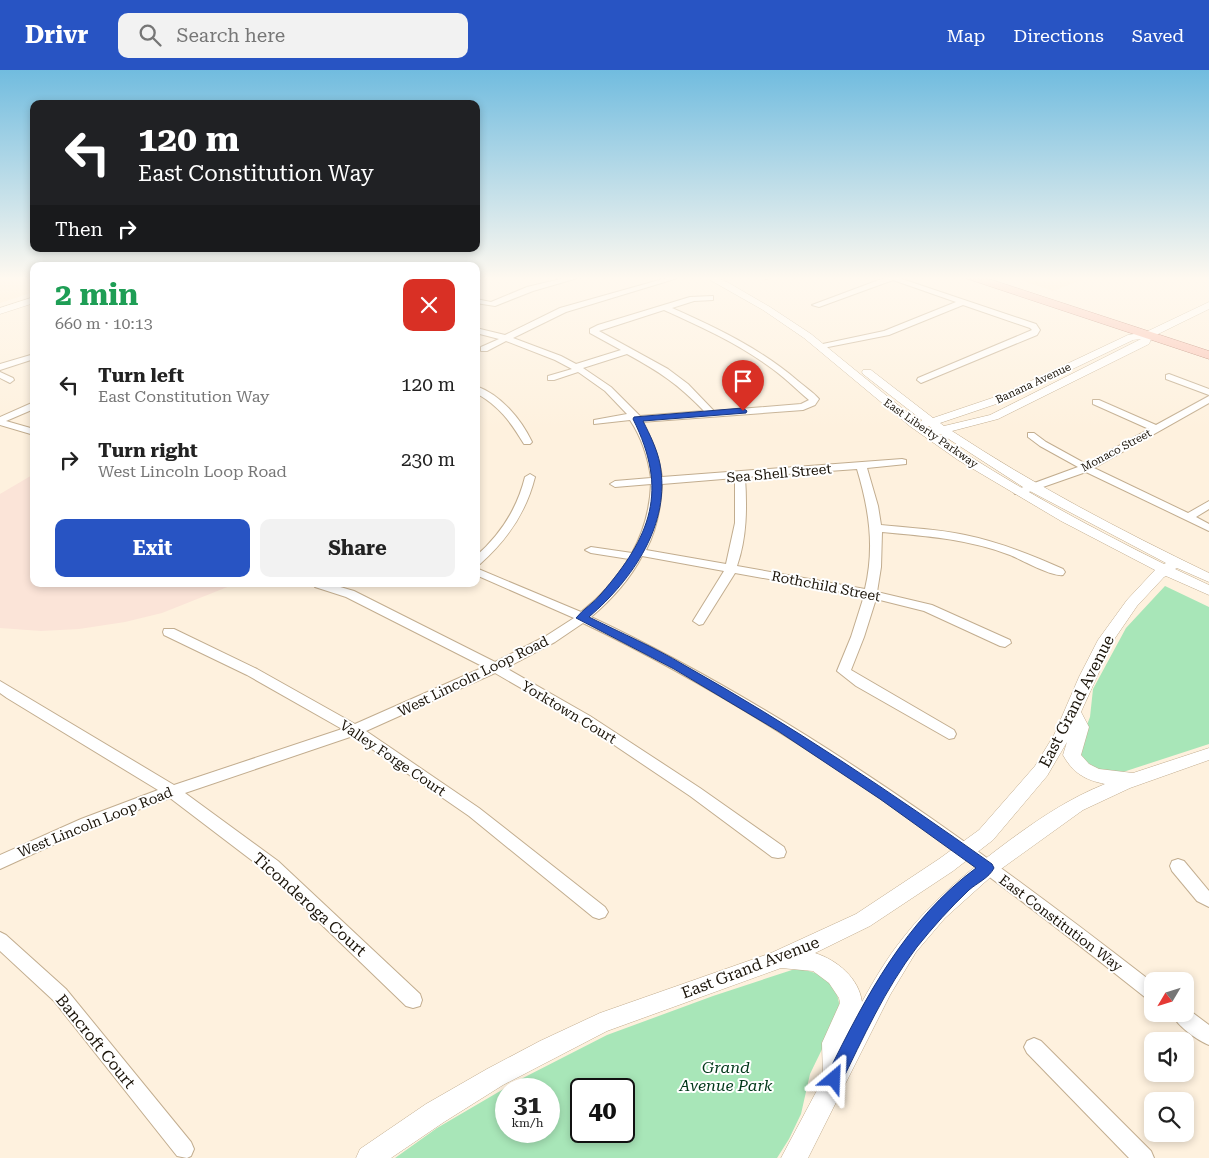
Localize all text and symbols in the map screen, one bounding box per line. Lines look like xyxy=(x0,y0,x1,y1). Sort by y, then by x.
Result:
search box xyxy=(118,13,468,58)
text: Drivr xyxy=(25,21,88,49)
icon: search xyxy=(136,21,164,49)
text: Search here xyxy=(176,24,285,47)
text: Map xyxy=(947,25,985,46)
text: Directions xyxy=(1013,25,1104,46)
text: Saved xyxy=(1132,25,1184,46)
text: 120 m xyxy=(138,119,239,160)
icon: left xyxy=(55,120,120,185)
text: East Constitution Way xyxy=(138,161,374,186)
icon: right xyxy=(113,215,141,243)
text: Then xyxy=(55,218,103,241)
text: 2 min xyxy=(55,277,138,312)
button: close xyxy=(403,279,455,331)
text: 660 m · 10:13 xyxy=(55,314,153,333)
pin xyxy=(722,360,764,411)
street label: Banana Avenue xyxy=(993,360,1073,407)
text: Turn left xyxy=(98,364,184,387)
icon: arrive xyxy=(729,367,757,395)
icon: left xyxy=(55,371,83,399)
text: 120 m xyxy=(401,373,455,396)
text: East Constitution Way xyxy=(98,387,270,406)
street label: East Liberty Parkway xyxy=(881,396,981,471)
street label: Monaco Street xyxy=(1079,427,1153,474)
text: Turn right xyxy=(98,439,198,462)
icon: right xyxy=(55,446,83,474)
text: 230 m xyxy=(401,448,455,471)
street label: Sea Shell Street xyxy=(726,460,832,486)
text: West Lincoln Loop Road xyxy=(98,462,287,481)
button: Exit xyxy=(55,519,250,577)
button: Share xyxy=(260,519,455,577)
street label: Rothchild Street xyxy=(770,568,882,604)
street label: East Grand Avenue xyxy=(1035,632,1118,771)
street label: West Lincoln Loop Road xyxy=(395,633,551,719)
street label: Yorktown Court xyxy=(519,677,619,747)
street label: Valley Forge Court xyxy=(337,717,449,799)
street label: West Lincoln Loop Road xyxy=(15,784,175,860)
street label: Ticonderoga Court xyxy=(249,849,370,960)
street label: East Constitution Way xyxy=(996,871,1126,975)
street label: East Grand Avenue xyxy=(679,932,822,1003)
north arrow xyxy=(1144,972,1194,1022)
map controls xyxy=(1144,972,1194,1142)
street label: Bancroft Court xyxy=(52,990,139,1092)
button: sound xyxy=(1144,1032,1194,1082)
position arrow xyxy=(807,1052,859,1104)
park label: Grand Avenue Park xyxy=(679,1058,773,1095)
speed limit sign: 40 xyxy=(570,1078,635,1143)
text: 31 xyxy=(513,1090,542,1119)
button: search xyxy=(1144,1092,1194,1142)
text: km/h xyxy=(511,1116,544,1130)

